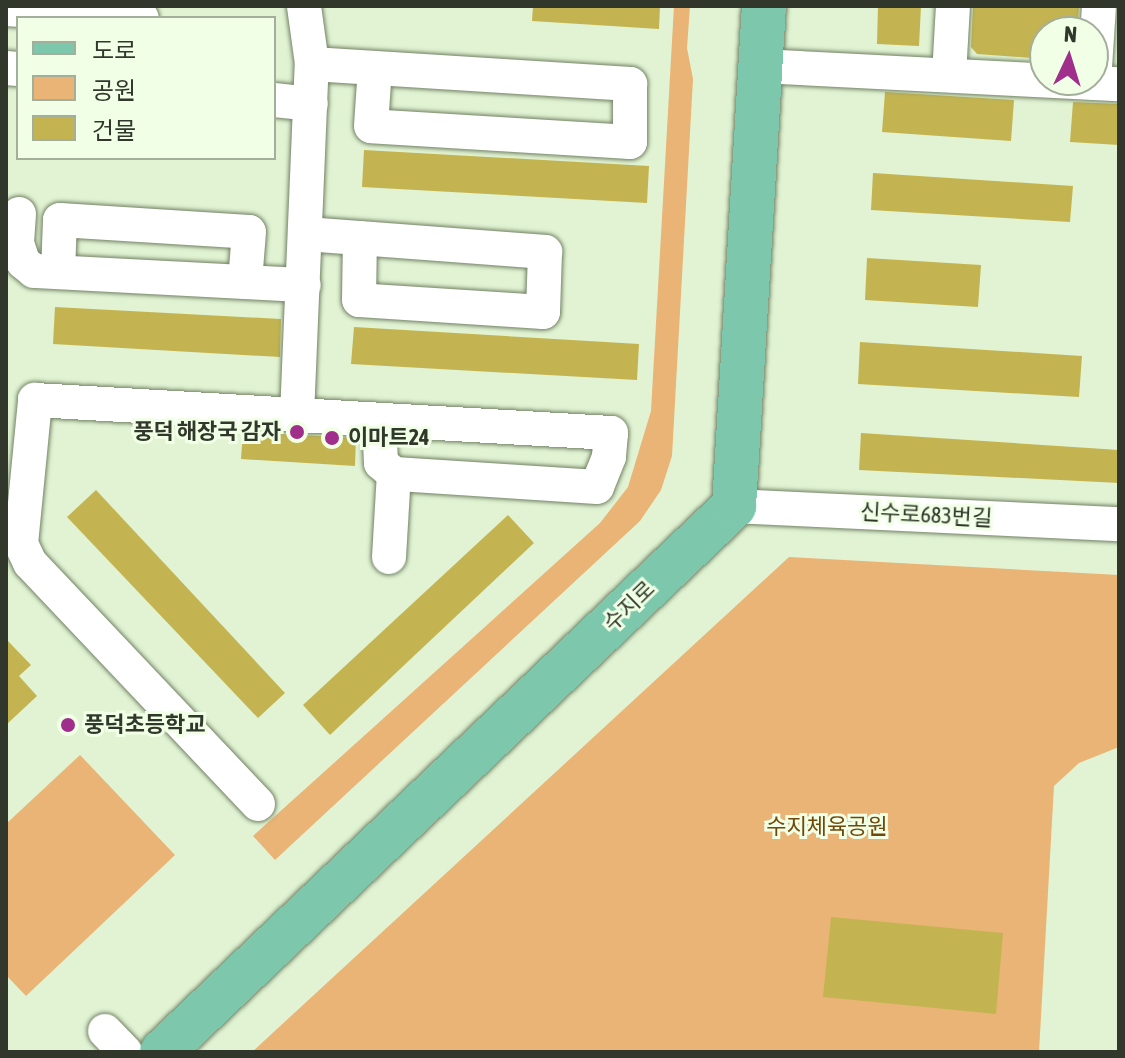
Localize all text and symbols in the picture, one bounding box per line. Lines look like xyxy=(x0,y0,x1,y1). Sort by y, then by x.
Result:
legend xyxy=(16,16,276,160)
north arrow xyxy=(1029,16,1109,96)
text: N xyxy=(1063,21,1078,47)
text: 도로 xyxy=(92,37,136,64)
text: 공원 xyxy=(92,77,136,104)
text: 건물 xyxy=(92,117,136,144)
place label: 풍덕 해장국 감자 xyxy=(133,419,281,445)
marker: 풍덕 해장국 감자 xyxy=(288,423,306,441)
place label: 이마트24 xyxy=(348,425,429,451)
marker: 이마트24 xyxy=(323,429,341,447)
street label: 신수로683번길 xyxy=(859,498,993,532)
street label: 수지로 xyxy=(598,575,660,637)
place label: 풍덕초등학교 xyxy=(84,712,205,738)
marker: 풍덕초등학교 xyxy=(59,716,77,734)
park label: 수지체육공원 xyxy=(766,814,888,840)

